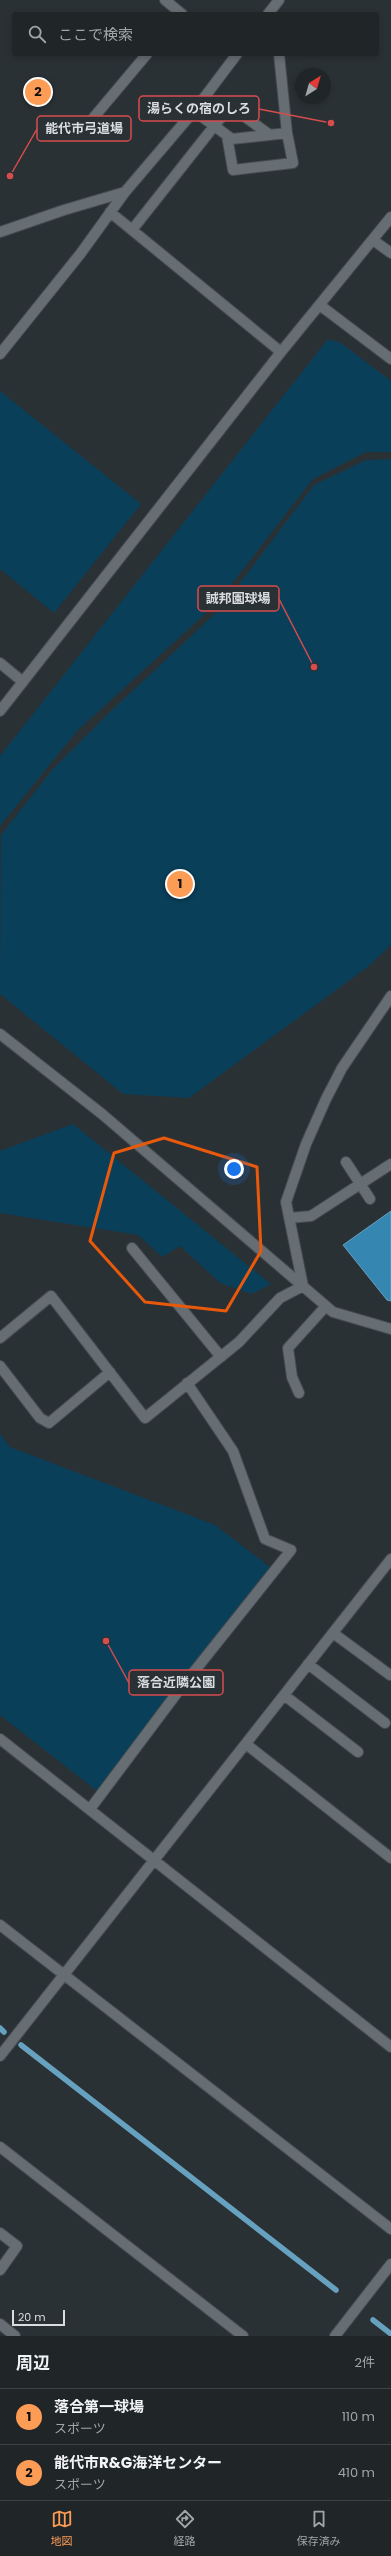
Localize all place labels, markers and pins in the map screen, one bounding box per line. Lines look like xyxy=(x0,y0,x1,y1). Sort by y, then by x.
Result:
pin: 2 xyxy=(25,77,51,107)
callout: 湯らくの宿のしろ xyxy=(139,96,259,121)
callout: 能代市弓道場 xyxy=(37,116,131,141)
callout: 誠邦園球場 xyxy=(198,586,279,611)
pin: 1 xyxy=(167,869,193,899)
callout: 落合近隣公園 xyxy=(129,1670,223,1695)

